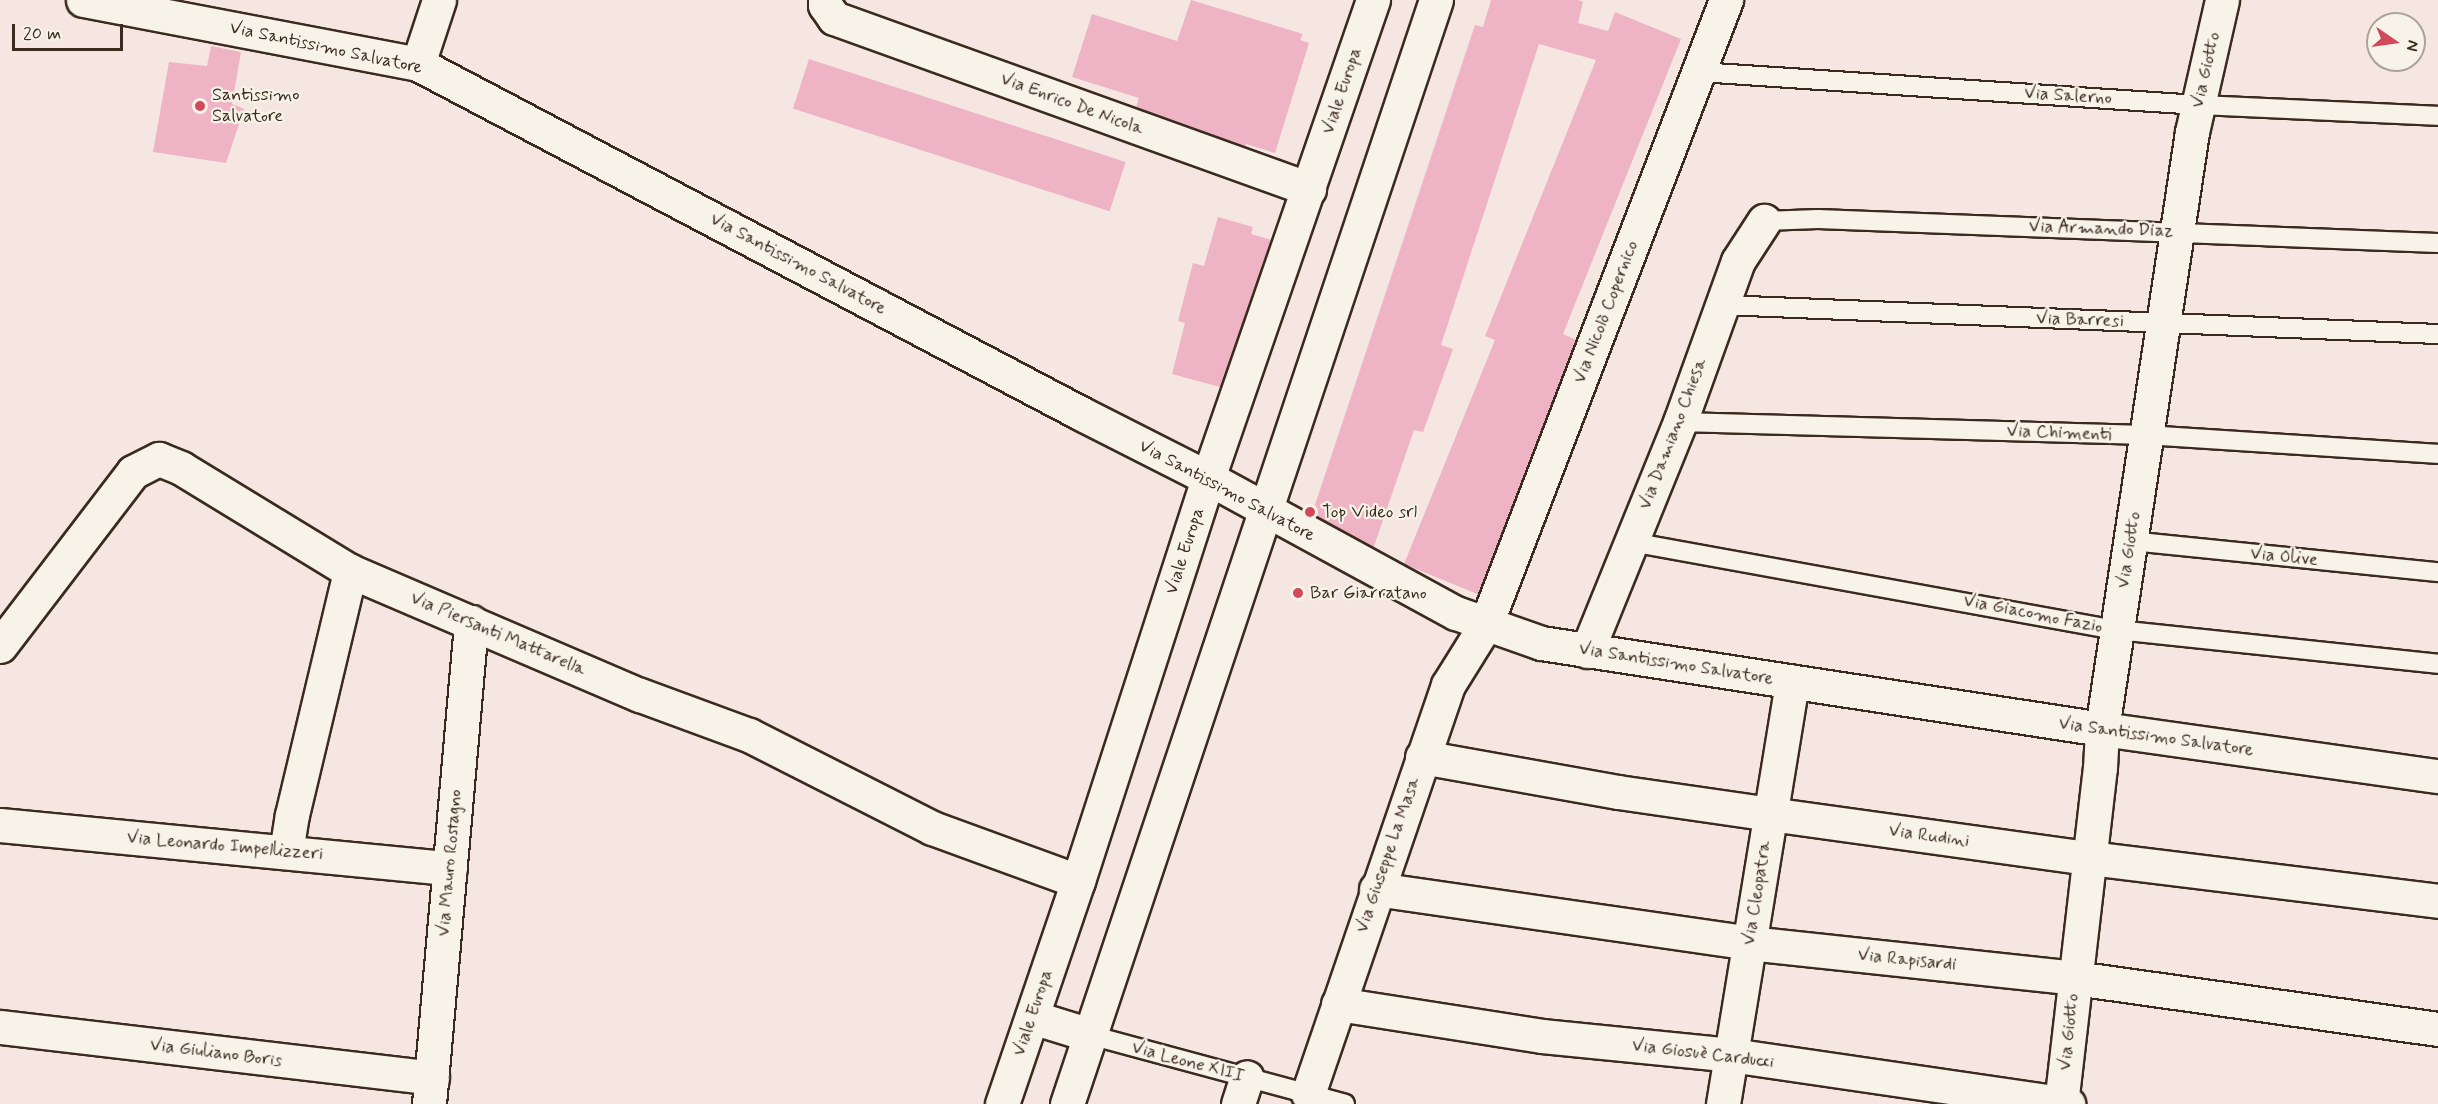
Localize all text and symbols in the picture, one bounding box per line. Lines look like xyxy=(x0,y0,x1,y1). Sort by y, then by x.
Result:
scale bar xyxy=(15,12,126,50)
north arrow xyxy=(2366,12,2426,72)
street label: Via Santissimo Salvatore xyxy=(229,17,423,79)
text: 20 m xyxy=(23,22,61,46)
street label: Via Giotto xyxy=(2187,30,2225,110)
text: N xyxy=(2401,38,2424,53)
street label: Viale Europa xyxy=(1317,45,1367,137)
street label: Via Enrico De Nicola xyxy=(997,68,1147,140)
street label: Via Salerno xyxy=(2025,82,2111,110)
place label: Santissimo Salvatore xyxy=(212,85,300,128)
marker: Santissimo Salvatore xyxy=(193,99,207,113)
street label: Via Santissimo Salvatore xyxy=(708,209,888,319)
street label: Via Armando Diaz xyxy=(2029,216,2173,242)
street label: Via Nicolò Copernico xyxy=(1569,238,1643,386)
street label: Via Barresi xyxy=(2036,308,2124,332)
street label: Via Damiano Chiesa xyxy=(1634,355,1712,513)
street label: Via Chimenti xyxy=(2007,420,2111,446)
street label: Via Santissimo Salvatore xyxy=(1137,436,1317,546)
place label: Top Video srl xyxy=(1322,501,1415,523)
street label: Viale Europa xyxy=(1161,505,1209,597)
marker: Top Video srl xyxy=(1303,505,1317,519)
street label: Via Giotto xyxy=(2112,510,2146,590)
street label: Via Olive xyxy=(2249,543,2319,571)
place label: Bar Giarratano xyxy=(1310,582,1430,604)
marker: Bar Giarratano xyxy=(1291,586,1305,600)
street label: Via Piersanti Mattarella xyxy=(407,587,589,681)
street label: Via Giacomo Fazio xyxy=(1962,590,2104,638)
street label: Via Santissimo Salvatore xyxy=(1579,638,1773,690)
street label: Via Santissimo Salvatore xyxy=(2059,713,2253,761)
street label: Via Giuseppe La Masa xyxy=(1351,774,1425,936)
street label: Via Mauro Rostagno xyxy=(433,790,467,936)
street label: Via Rudini xyxy=(1888,820,1970,852)
street label: Via Leonardo Impellizzeri xyxy=(125,827,325,865)
street label: Via Cleopatra xyxy=(1738,839,1776,947)
street label: Via Rapisardi xyxy=(1856,944,1958,976)
street label: Viale Europa xyxy=(1008,967,1058,1059)
street label: Via Giotto xyxy=(2054,993,2084,1071)
street label: Via Giuliano Boris xyxy=(150,1034,282,1072)
street label: Via Giosuè Carducci xyxy=(1629,1034,1777,1074)
street label: Via Leone XIII xyxy=(1129,1036,1247,1088)

